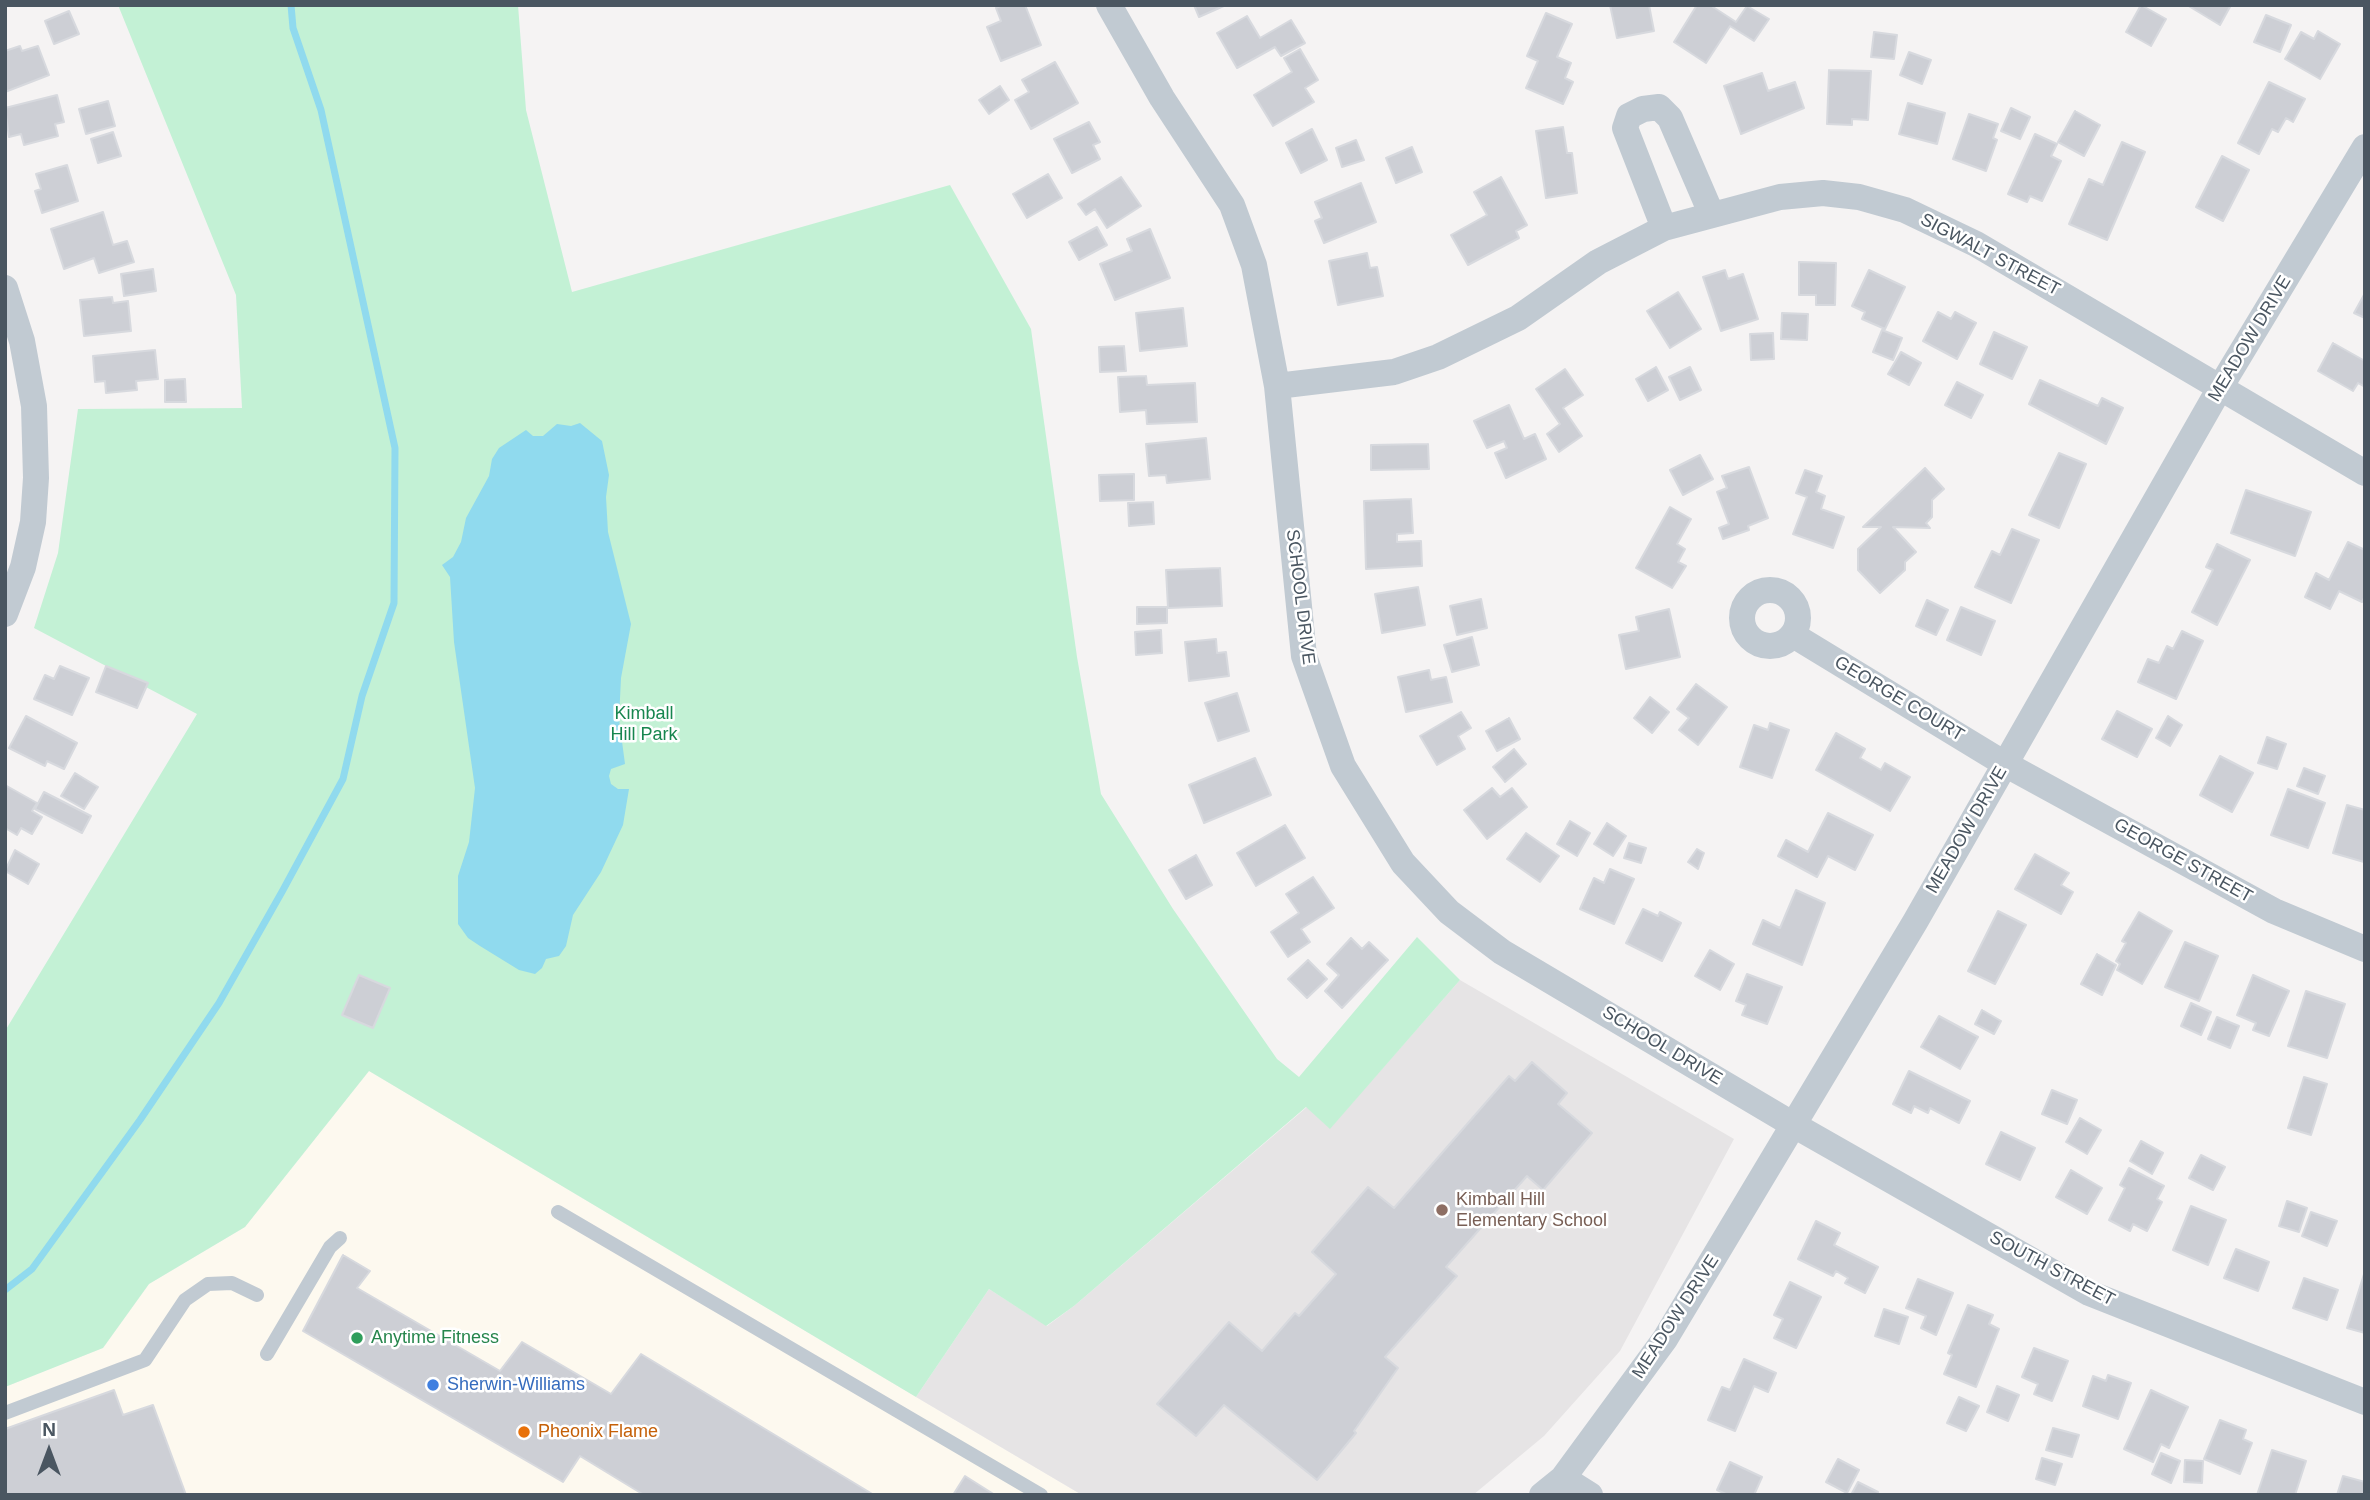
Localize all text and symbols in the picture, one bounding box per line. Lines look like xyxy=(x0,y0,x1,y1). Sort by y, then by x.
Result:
street label: SIGWALT STREET xyxy=(1916,209,2064,301)
street label: MEADOW DRIVE xyxy=(2204,272,2296,406)
street label: SCHOOL DRIVE xyxy=(1281,528,1319,666)
street label: GEORGE COURT xyxy=(1830,652,1968,746)
park label: Kimball Hill Park xyxy=(610,703,678,746)
street label: MEADOW DRIVE xyxy=(1922,763,2012,897)
street label: GEORGE STREET xyxy=(2110,814,2256,908)
street label: SCHOOL DRIVE xyxy=(1598,1002,1726,1090)
place label: Kimball Hill Elementary School xyxy=(1456,1189,1607,1232)
marker: Kimball Hill Elementary School xyxy=(1434,1202,1450,1218)
street label: SOUTH STREET xyxy=(1986,1227,2118,1311)
street label: MEADOW DRIVE xyxy=(1628,1251,1724,1383)
place label: Anytime Fitness xyxy=(371,1327,499,1349)
marker: Anytime Fitness xyxy=(349,1330,365,1346)
place label: Sherwin-Williams xyxy=(447,1374,585,1396)
marker: Sherwin-Williams xyxy=(425,1377,441,1393)
north arrow xyxy=(14,1416,84,1486)
text: N xyxy=(42,1419,56,1440)
place label: Pheonix Flame xyxy=(538,1421,658,1443)
marker: Pheonix Flame xyxy=(516,1424,532,1440)

